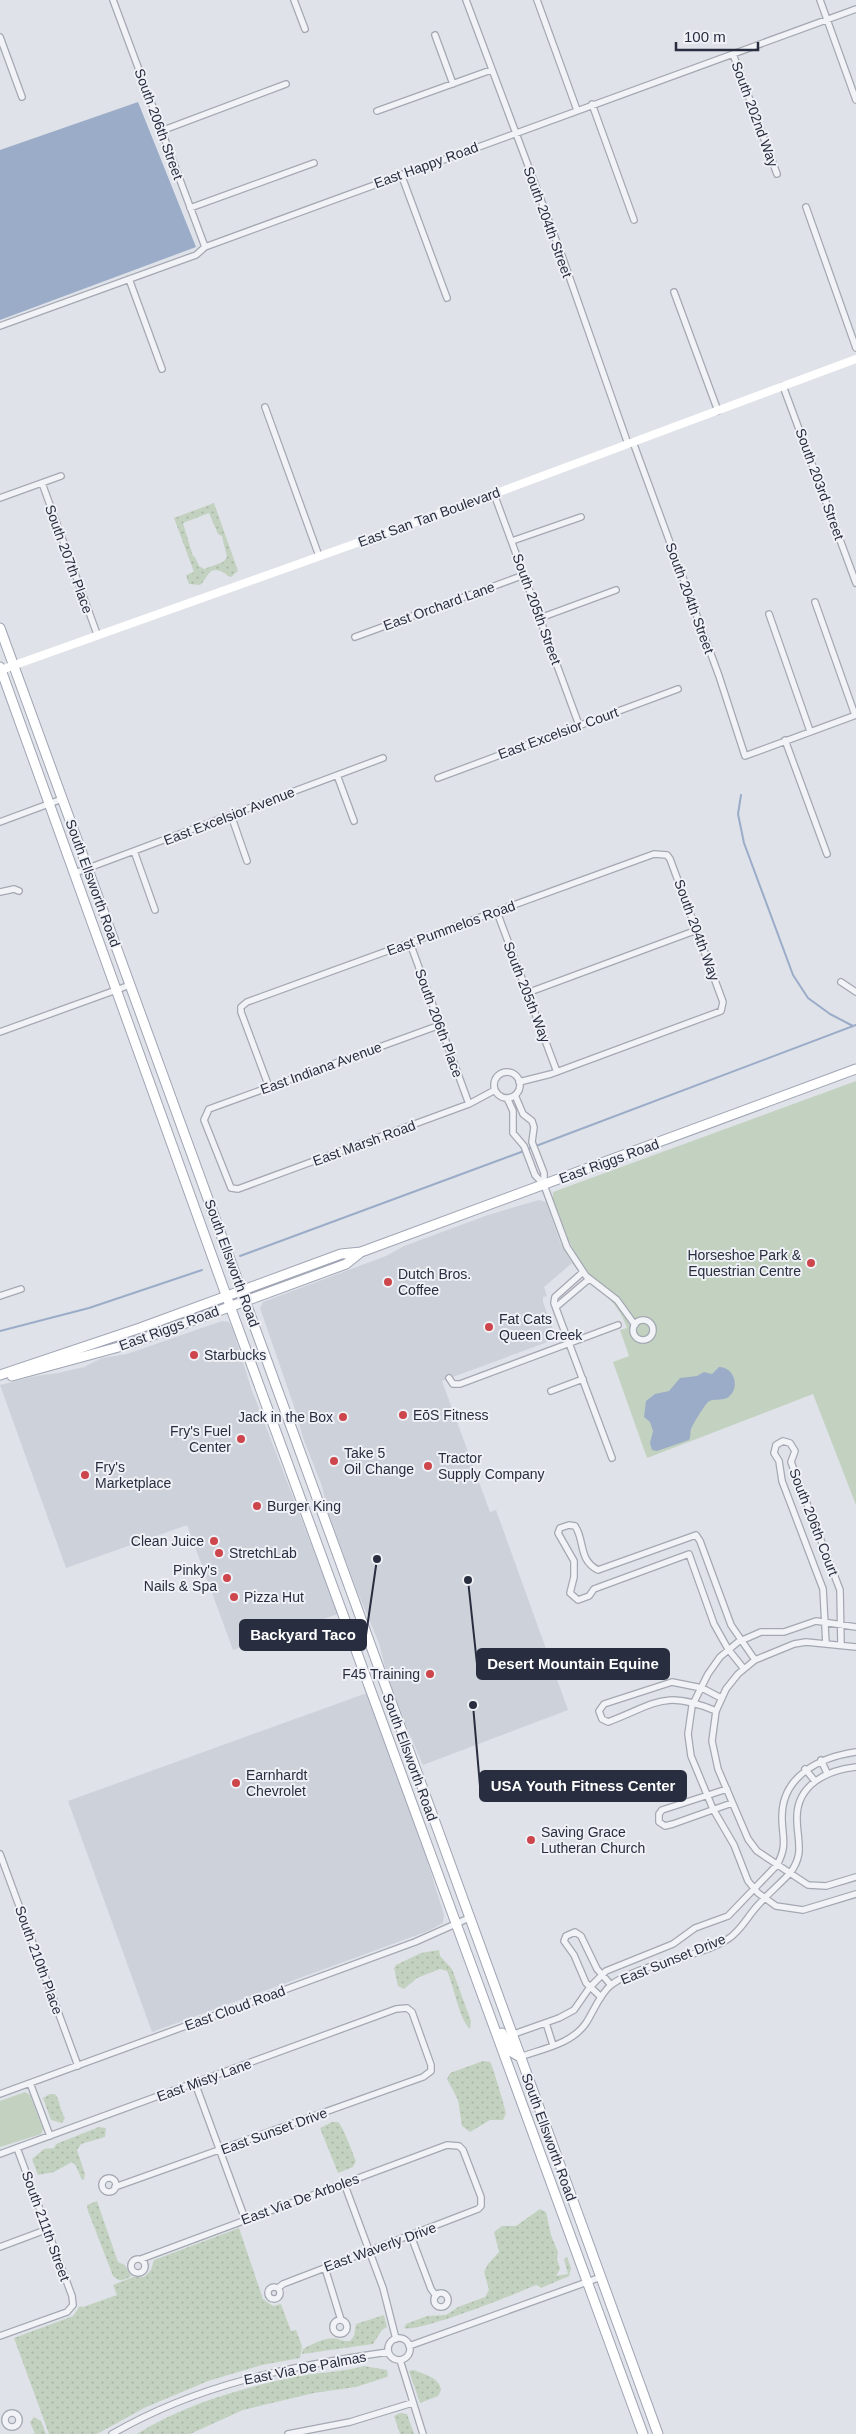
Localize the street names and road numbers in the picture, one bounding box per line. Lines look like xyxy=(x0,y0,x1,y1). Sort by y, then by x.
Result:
street label: South 202nd Way xyxy=(729,59,781,169)
street label: South 206th Street xyxy=(132,66,187,182)
street label: East Happy Road xyxy=(372,139,480,191)
street label: South 204th Street xyxy=(521,164,576,280)
street label: South 203rd Street xyxy=(792,426,848,542)
street label: East San Tan Boulevard xyxy=(356,484,502,550)
street label: South 207th Place xyxy=(42,503,96,616)
street label: South 204th Street xyxy=(663,540,718,656)
street label: South 205th Street xyxy=(510,551,565,667)
street label: East Orchard Lane xyxy=(381,578,497,634)
street label: East Excelsior Court xyxy=(496,704,620,762)
street label: East Excelsior Avenue xyxy=(161,784,297,848)
street label: South Ellsworth Road xyxy=(62,817,124,949)
street label: South 204th Way xyxy=(671,877,723,983)
street label: East Pummelos Road xyxy=(385,897,517,959)
street label: South 205th Way xyxy=(500,939,554,1045)
street label: South 206th Place xyxy=(412,967,466,1080)
street label: East Indiana Avenue xyxy=(258,1038,384,1097)
street label: East Marsh Road xyxy=(310,1117,418,1169)
street label: East Riggs Road xyxy=(557,1136,661,1186)
street label: South Ellsworth Road xyxy=(201,1197,263,1329)
street label: East Riggs Road xyxy=(117,1303,221,1353)
street label: South 206th Court xyxy=(786,1466,842,1578)
street label: South Ellsworth Road xyxy=(379,1691,441,1823)
street label: South 210th Place xyxy=(12,1904,66,2017)
street label: East Sunset Drive xyxy=(618,1931,728,1987)
street label: East Cloud Road xyxy=(183,1982,287,2034)
street label: East Misty Lane xyxy=(154,2055,254,2105)
street label: South Ellsworth Road xyxy=(518,2071,580,2203)
street label: East Sunset Drive xyxy=(219,2104,330,2158)
street label: South 211th Street xyxy=(19,2169,73,2283)
street label: East Via De Arboles xyxy=(239,2170,361,2228)
street label: East Waverly Drive xyxy=(322,2219,439,2275)
street label: East Via De Palmas xyxy=(242,2348,368,2388)

